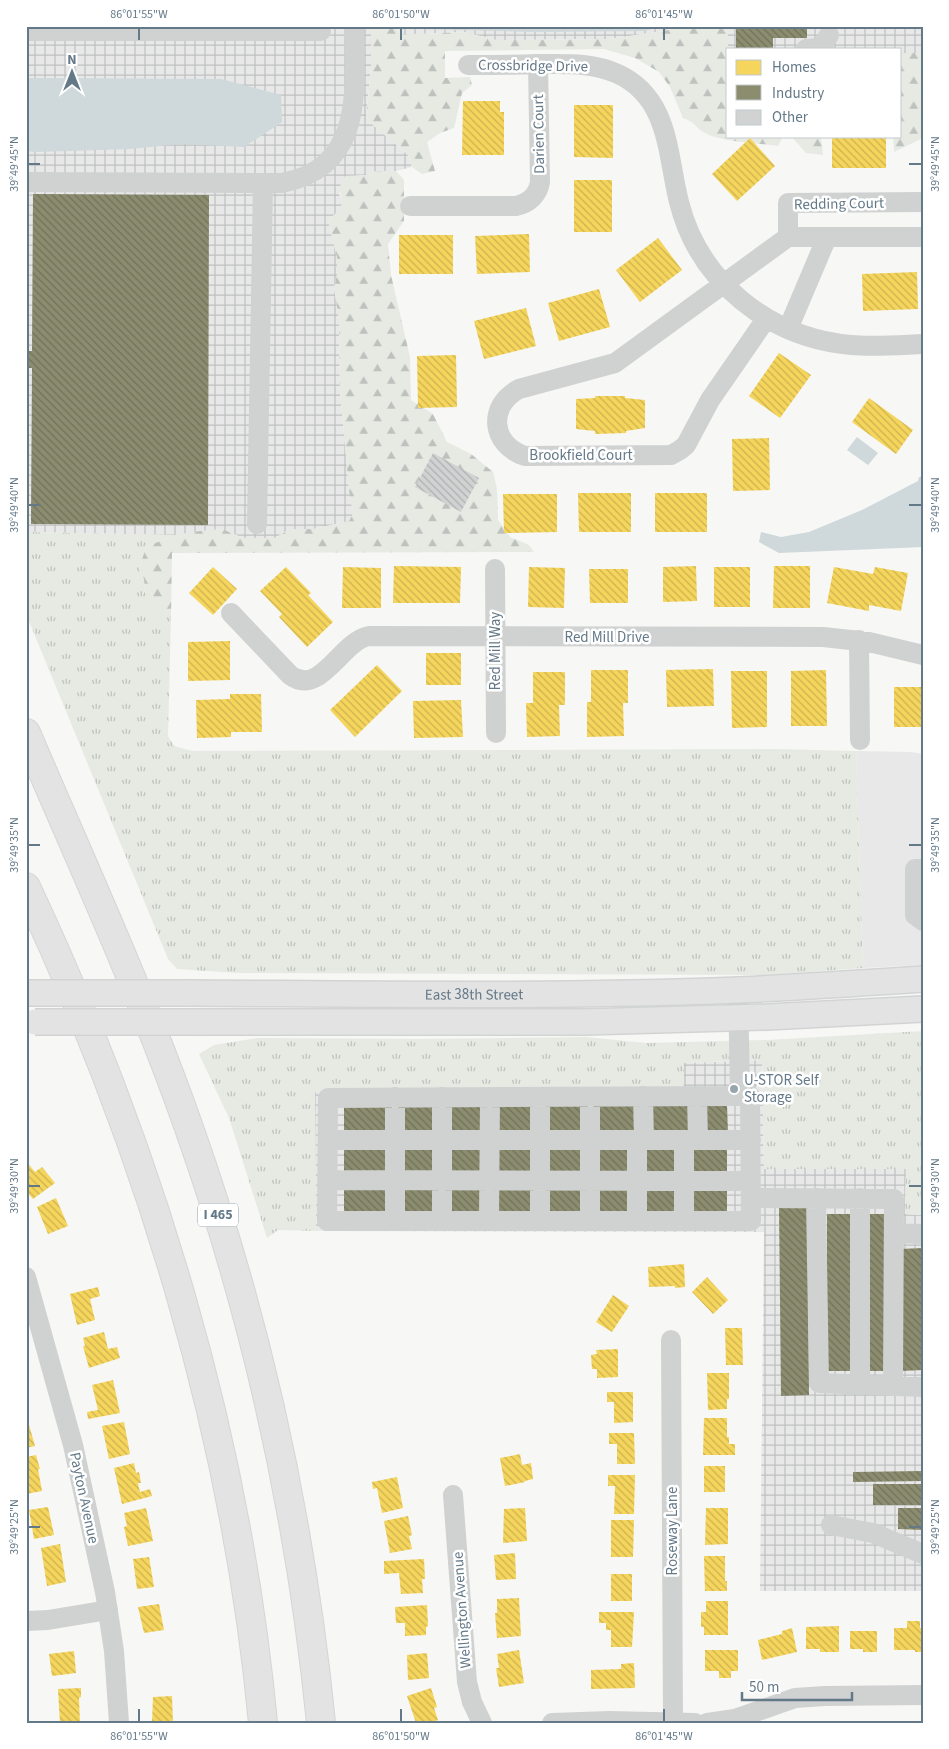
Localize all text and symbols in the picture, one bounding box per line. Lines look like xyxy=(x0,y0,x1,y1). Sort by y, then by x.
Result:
text: 86°01'55"W xyxy=(110,6,168,23)
text: 86°01'50"W xyxy=(372,6,430,23)
text: 86°01'45"W xyxy=(635,6,693,23)
north arrow xyxy=(48,48,98,98)
legend xyxy=(726,48,902,138)
text: N xyxy=(67,50,77,70)
street label: Crossbridge Drive xyxy=(478,55,588,77)
text: Homes xyxy=(772,57,816,78)
text: Industry xyxy=(772,83,824,104)
street label: Darien Court xyxy=(528,94,550,174)
text: Other xyxy=(772,107,809,128)
text: 39°49'45"N xyxy=(6,136,23,192)
text: 39°49'45"N xyxy=(927,136,944,192)
street label: Redding Court xyxy=(794,193,884,215)
street label: Brookfield Court xyxy=(529,445,633,466)
text: 39°49'40"N xyxy=(6,477,23,533)
text: 39°49'40"N xyxy=(927,477,944,533)
street label: Red Mill Way xyxy=(485,612,506,690)
street label: Red Mill Drive xyxy=(565,627,649,648)
text: 39°49'35"N xyxy=(6,817,23,873)
text: 39°49'35"N xyxy=(927,817,944,873)
street label: East 38th Street xyxy=(425,984,523,1005)
place label: U-STOR Self Storage xyxy=(744,1070,819,1108)
marker: U-STOR Self Storage xyxy=(728,1083,740,1095)
text: 39°49'30"N xyxy=(6,1158,23,1214)
text: 39°49'30"N xyxy=(927,1158,944,1214)
road number: I 465 xyxy=(198,1204,238,1226)
street label: Payton Avenue xyxy=(64,1450,104,1546)
street label: Roseway Lane xyxy=(662,1487,683,1575)
text: 39°49'25"N xyxy=(6,1499,23,1555)
text: 39°49'25"N xyxy=(927,1499,944,1555)
street label: Wellington Avenue xyxy=(447,1551,477,1669)
scale bar xyxy=(742,1669,852,1701)
text: 50 m xyxy=(749,1677,779,1698)
text: 86°01'55"W xyxy=(110,1728,168,1745)
text: 86°01'50"W xyxy=(372,1728,430,1745)
text: 86°01'45"W xyxy=(635,1728,693,1745)

